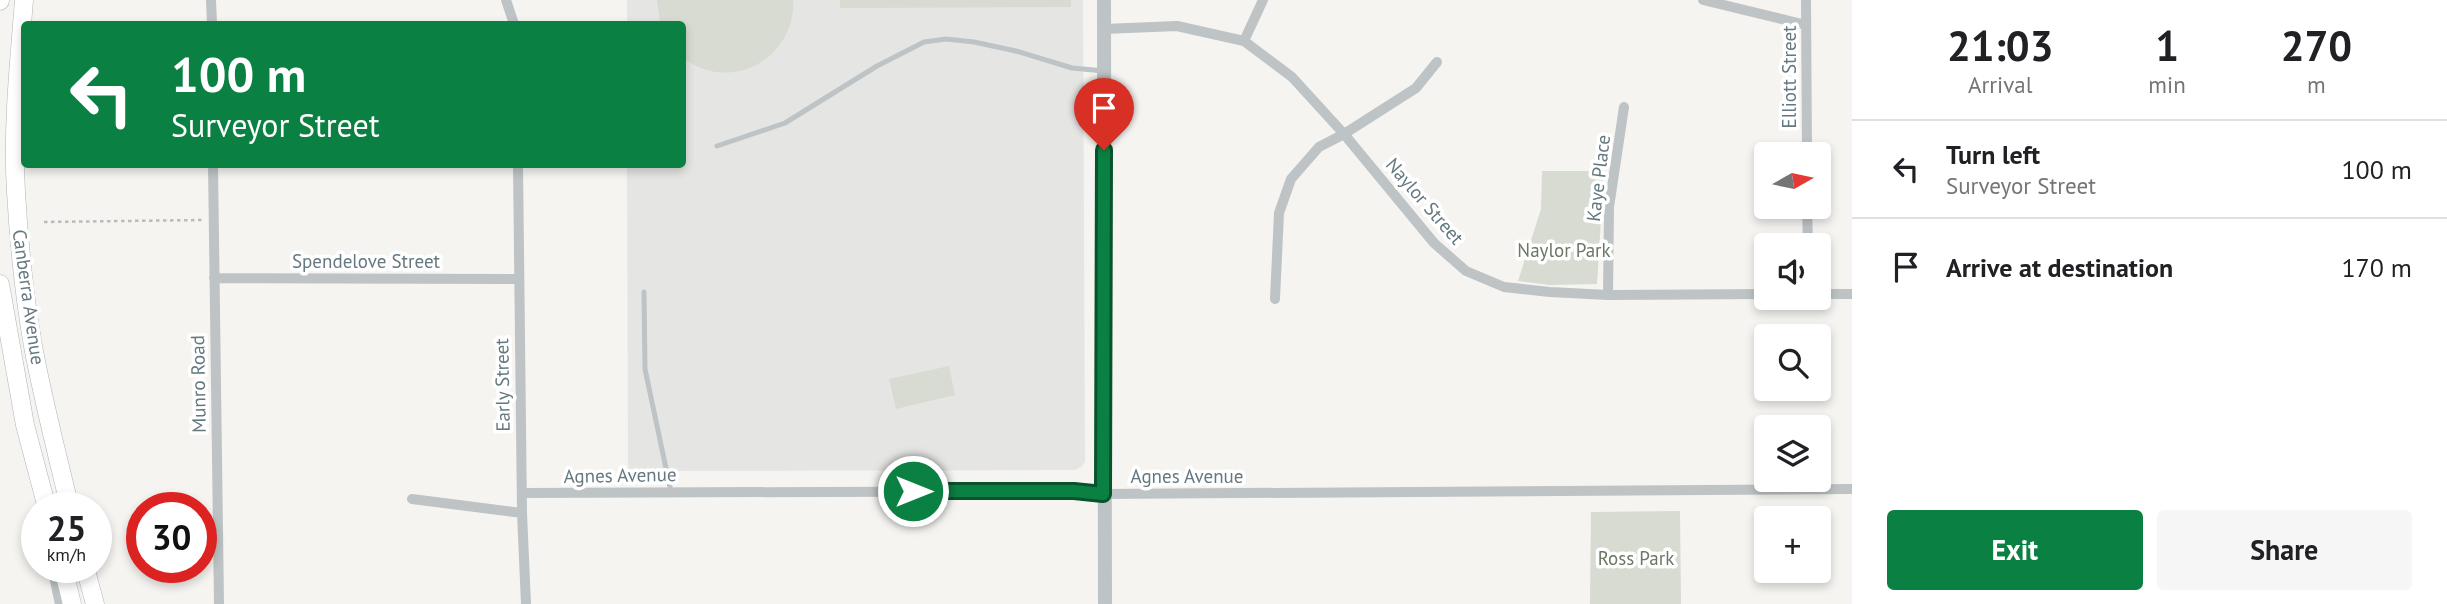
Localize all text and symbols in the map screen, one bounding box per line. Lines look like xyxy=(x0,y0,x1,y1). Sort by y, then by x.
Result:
text: 21:03 xyxy=(1947,18,2053,73)
text: 1 xyxy=(2155,18,2179,73)
text: 270 xyxy=(2281,18,2352,73)
street label: Elliott Street xyxy=(1777,25,1801,129)
text: 100 m xyxy=(171,42,306,106)
icon: left xyxy=(56,49,147,140)
text: Arrival xyxy=(1968,70,2032,99)
text: min xyxy=(2148,70,2186,99)
text: m xyxy=(2307,70,2326,99)
pin xyxy=(1074,78,1134,150)
icon: arrive xyxy=(1085,89,1123,127)
text: Surveyor Street xyxy=(171,104,380,146)
street label: Kaye Place xyxy=(1581,133,1615,223)
text: Turn left xyxy=(1946,138,2040,171)
north arrow xyxy=(1754,142,1830,219)
map controls xyxy=(1754,142,1831,583)
icon: left xyxy=(1887,150,1925,188)
street label: Naylor Street xyxy=(1381,153,1469,250)
text: 100 m xyxy=(2341,153,2412,186)
text: Surveyor Street xyxy=(1946,171,2096,200)
street label: Canberra Avenue xyxy=(8,228,50,366)
button: sound xyxy=(1754,233,1831,310)
park label: Naylor Park xyxy=(1517,238,1611,262)
icon: arrive xyxy=(1887,248,1925,286)
street label: Spendelove Street xyxy=(292,249,441,273)
text: Arrive at destination xyxy=(1946,251,2173,284)
text: 170 m xyxy=(2341,251,2412,284)
button: search xyxy=(1754,324,1831,401)
street label: Munro Road xyxy=(185,335,211,433)
street label: Early Street xyxy=(489,338,515,432)
button: layers xyxy=(1754,415,1831,492)
position arrow xyxy=(876,454,950,528)
street label: Agnes Avenue xyxy=(563,462,677,488)
street label: Agnes Avenue xyxy=(1131,464,1243,488)
speed limit sign: 30 xyxy=(126,492,217,583)
text: 25 xyxy=(47,505,86,551)
button: + xyxy=(1754,506,1831,583)
button: Exit xyxy=(1887,510,2143,590)
button: Share xyxy=(2157,510,2412,590)
text: km/h xyxy=(47,543,86,566)
park label: Ross Park xyxy=(1598,546,1674,570)

